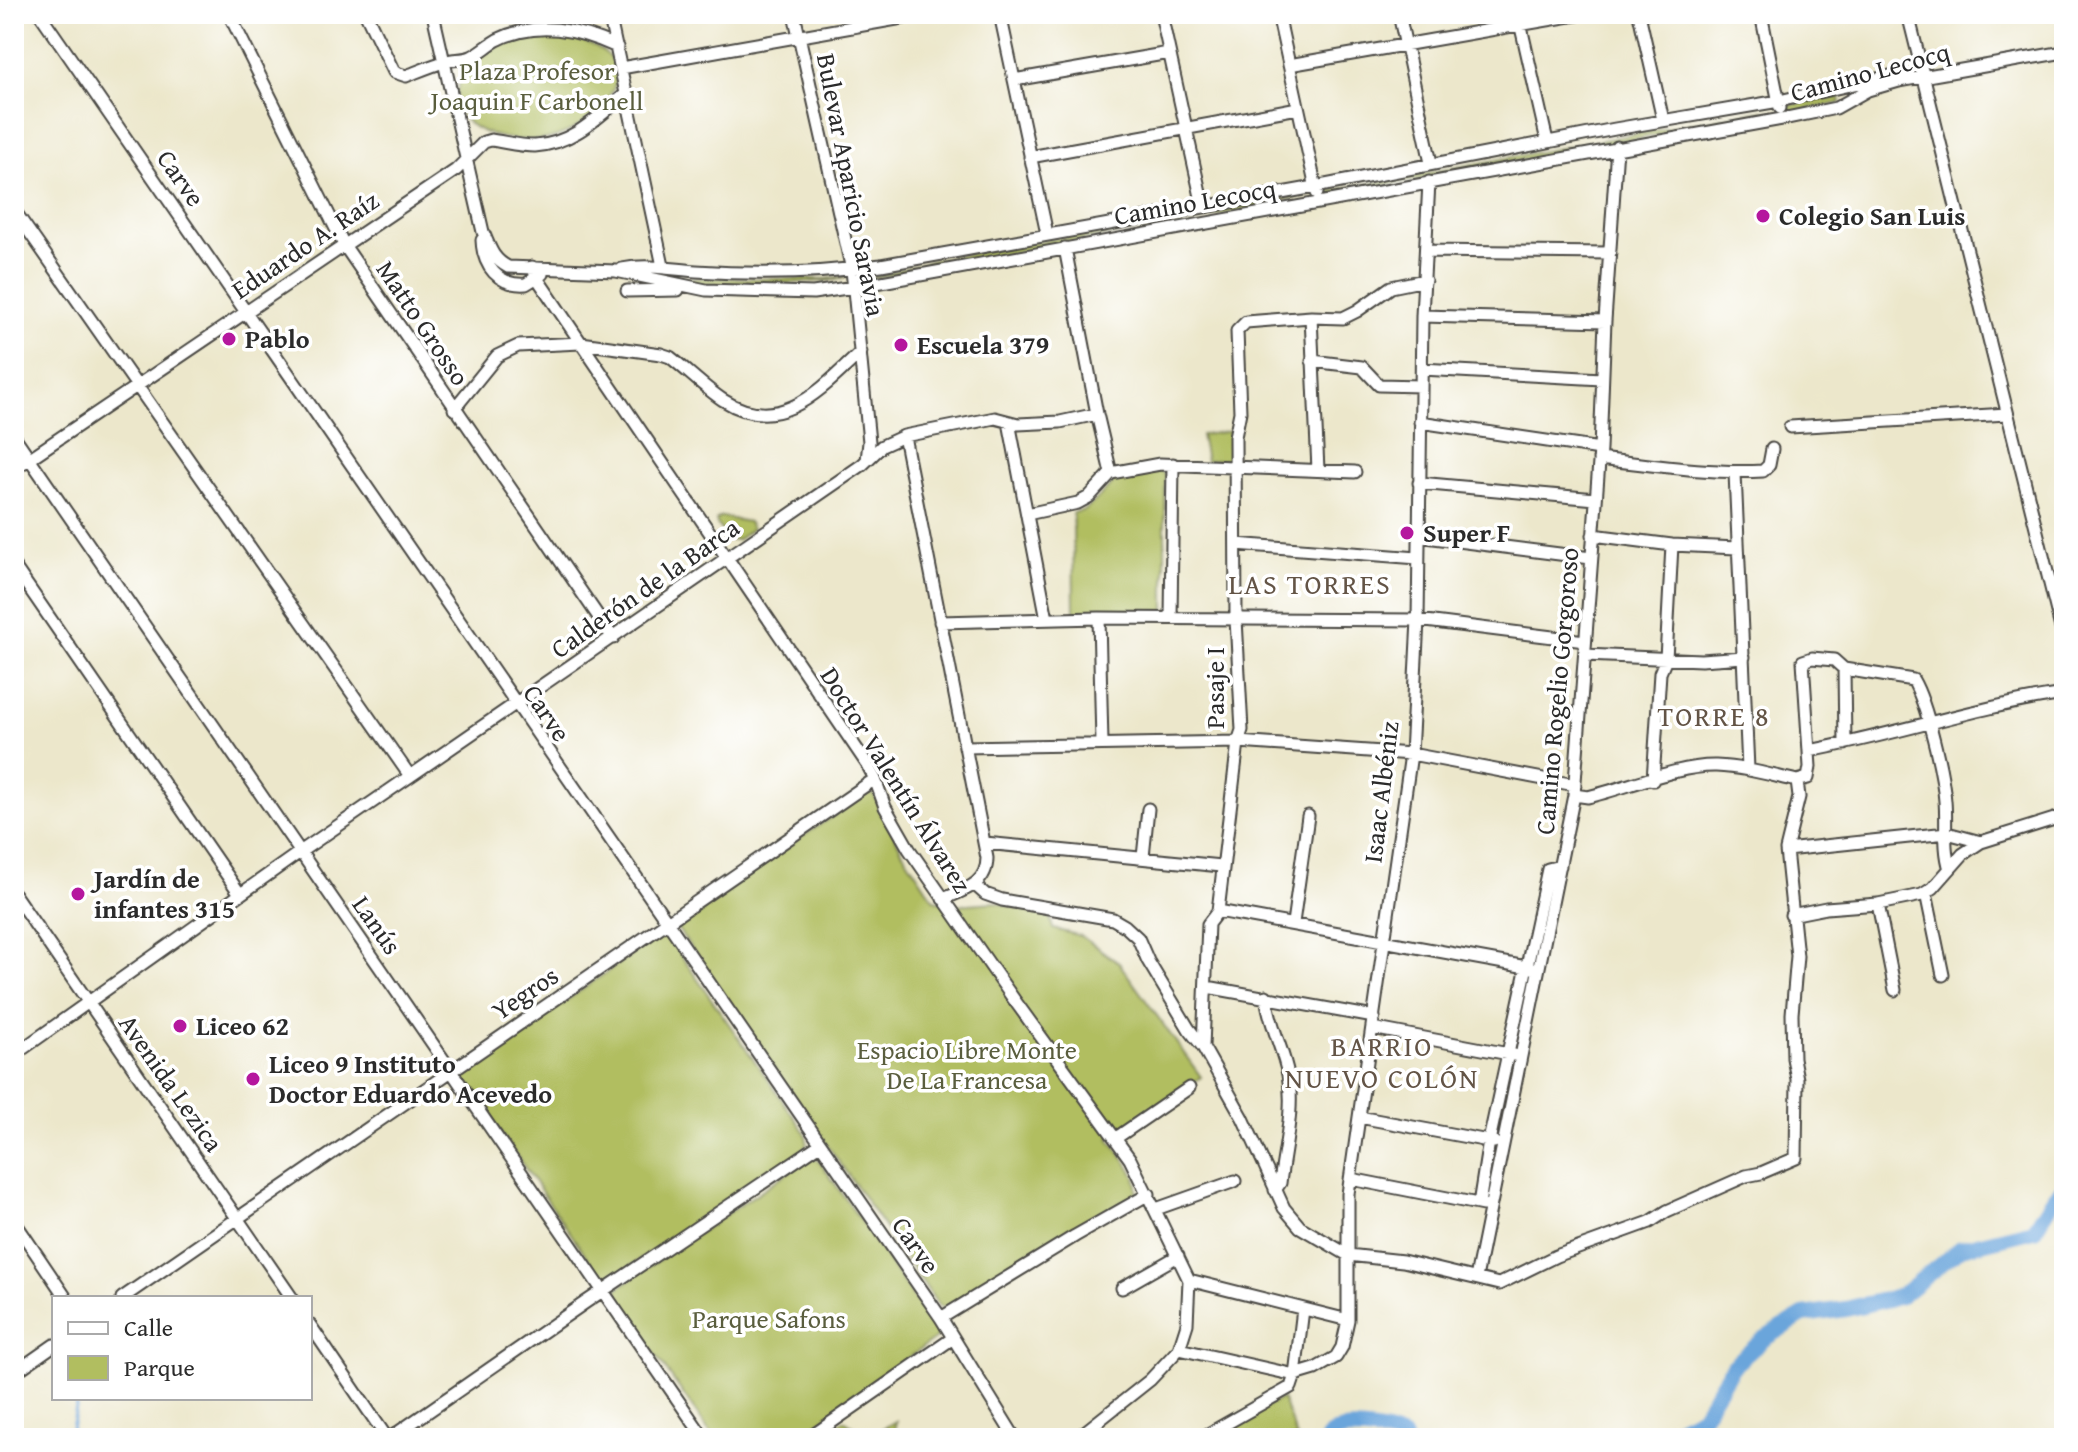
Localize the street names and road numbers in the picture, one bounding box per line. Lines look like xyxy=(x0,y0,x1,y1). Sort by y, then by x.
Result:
street label: Camino Lecocq xyxy=(1786,31,1954,112)
street label: Bulevar Aparicio Saravia xyxy=(807,50,896,320)
street label: Carve xyxy=(148,141,215,214)
street label: Camino Lecocq xyxy=(1111,168,1279,235)
street label: Eduardo A. Raíz xyxy=(223,181,386,308)
street label: Matto Grosso xyxy=(367,252,480,393)
street label: Calderón de la Barca xyxy=(542,507,748,667)
street label: Camino Rogelio Gorgoroso xyxy=(1525,546,1588,836)
street label: Pasaje I xyxy=(1195,647,1234,729)
street label: Doctor Valentín Álvarez xyxy=(811,659,982,900)
street label: Carve xyxy=(514,676,581,749)
street label: Isaac Albéniz xyxy=(1352,719,1409,865)
street label: Lanús xyxy=(343,887,412,962)
street label: Yegros xyxy=(484,956,566,1029)
street label: Avenida Lezica xyxy=(109,1006,234,1160)
street label: Carve xyxy=(883,1208,950,1281)

